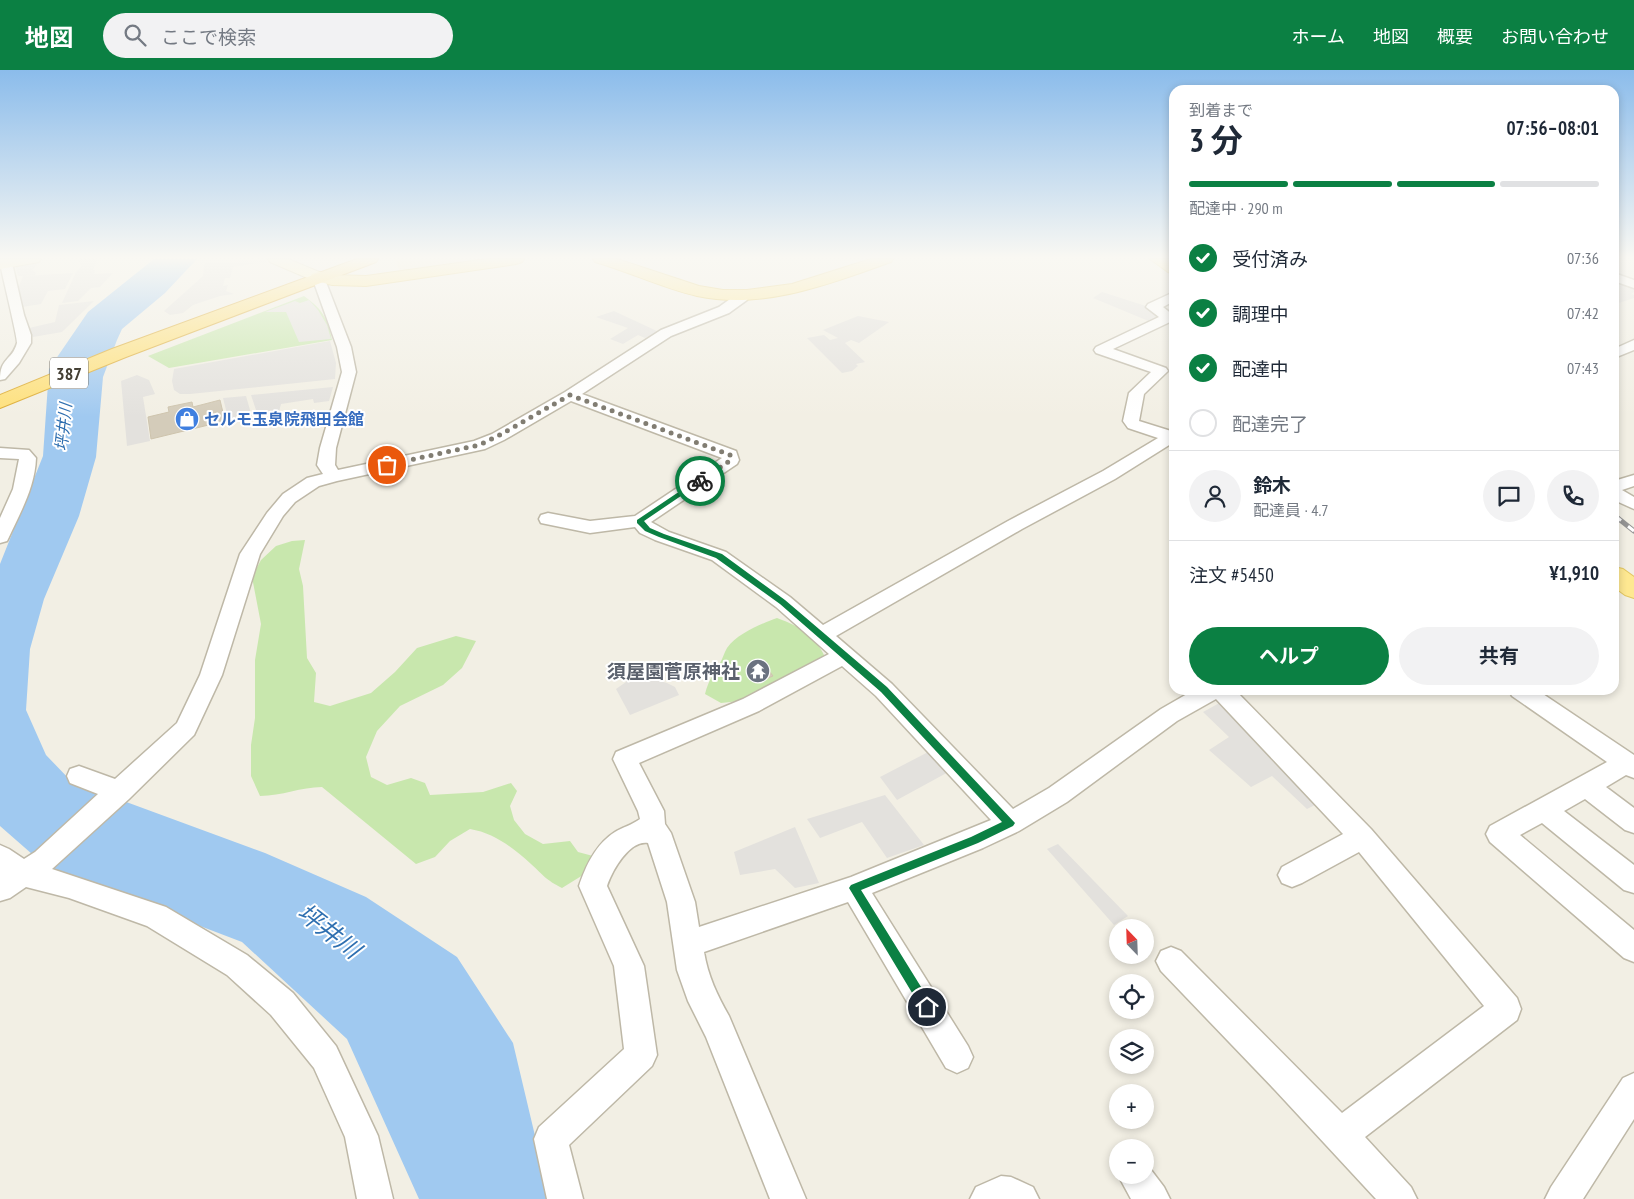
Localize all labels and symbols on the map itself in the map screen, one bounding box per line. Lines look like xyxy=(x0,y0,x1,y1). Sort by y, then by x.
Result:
road number: 387 xyxy=(50,358,88,388)
water label: 坪井川 xyxy=(51,400,76,452)
shop icon: セルモ玉泉院飛田会館 xyxy=(174,406,200,432)
place label: セルモ玉泉院飛田会館 xyxy=(204,409,364,429)
pin xyxy=(366,444,408,486)
courier xyxy=(675,456,725,506)
temple icon: 須屋園菅原神社 xyxy=(745,658,771,684)
place label: 須屋園菅原神社 xyxy=(607,659,740,683)
water label: 坪井川 xyxy=(291,897,369,967)
north arrow xyxy=(1109,919,1154,964)
pin xyxy=(906,986,948,1028)

